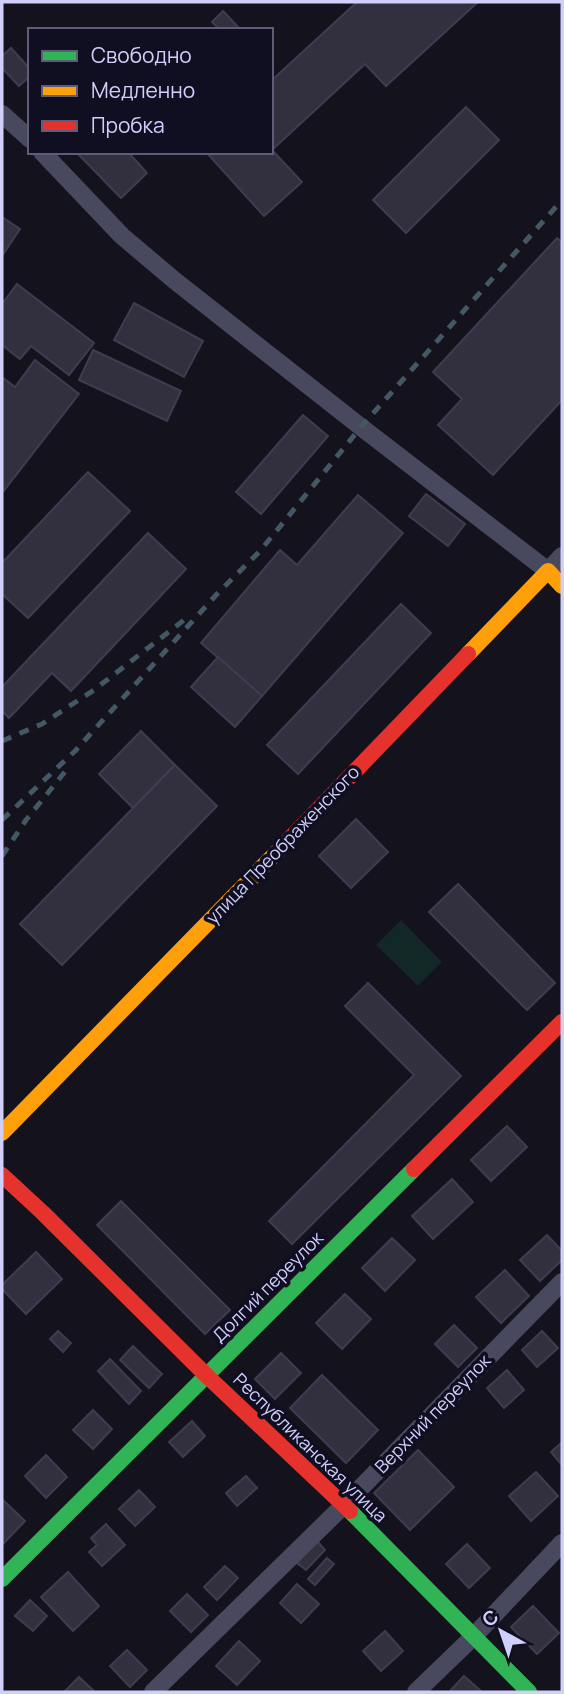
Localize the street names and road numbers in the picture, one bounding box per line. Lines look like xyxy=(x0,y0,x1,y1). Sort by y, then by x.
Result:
street label: улица Преображенского xyxy=(200,760,364,929)
street label: Долгий переулок xyxy=(207,1225,329,1347)
street label: Верхний переулок xyxy=(369,1348,496,1478)
street label: Республиканская улица xyxy=(229,1367,393,1527)

